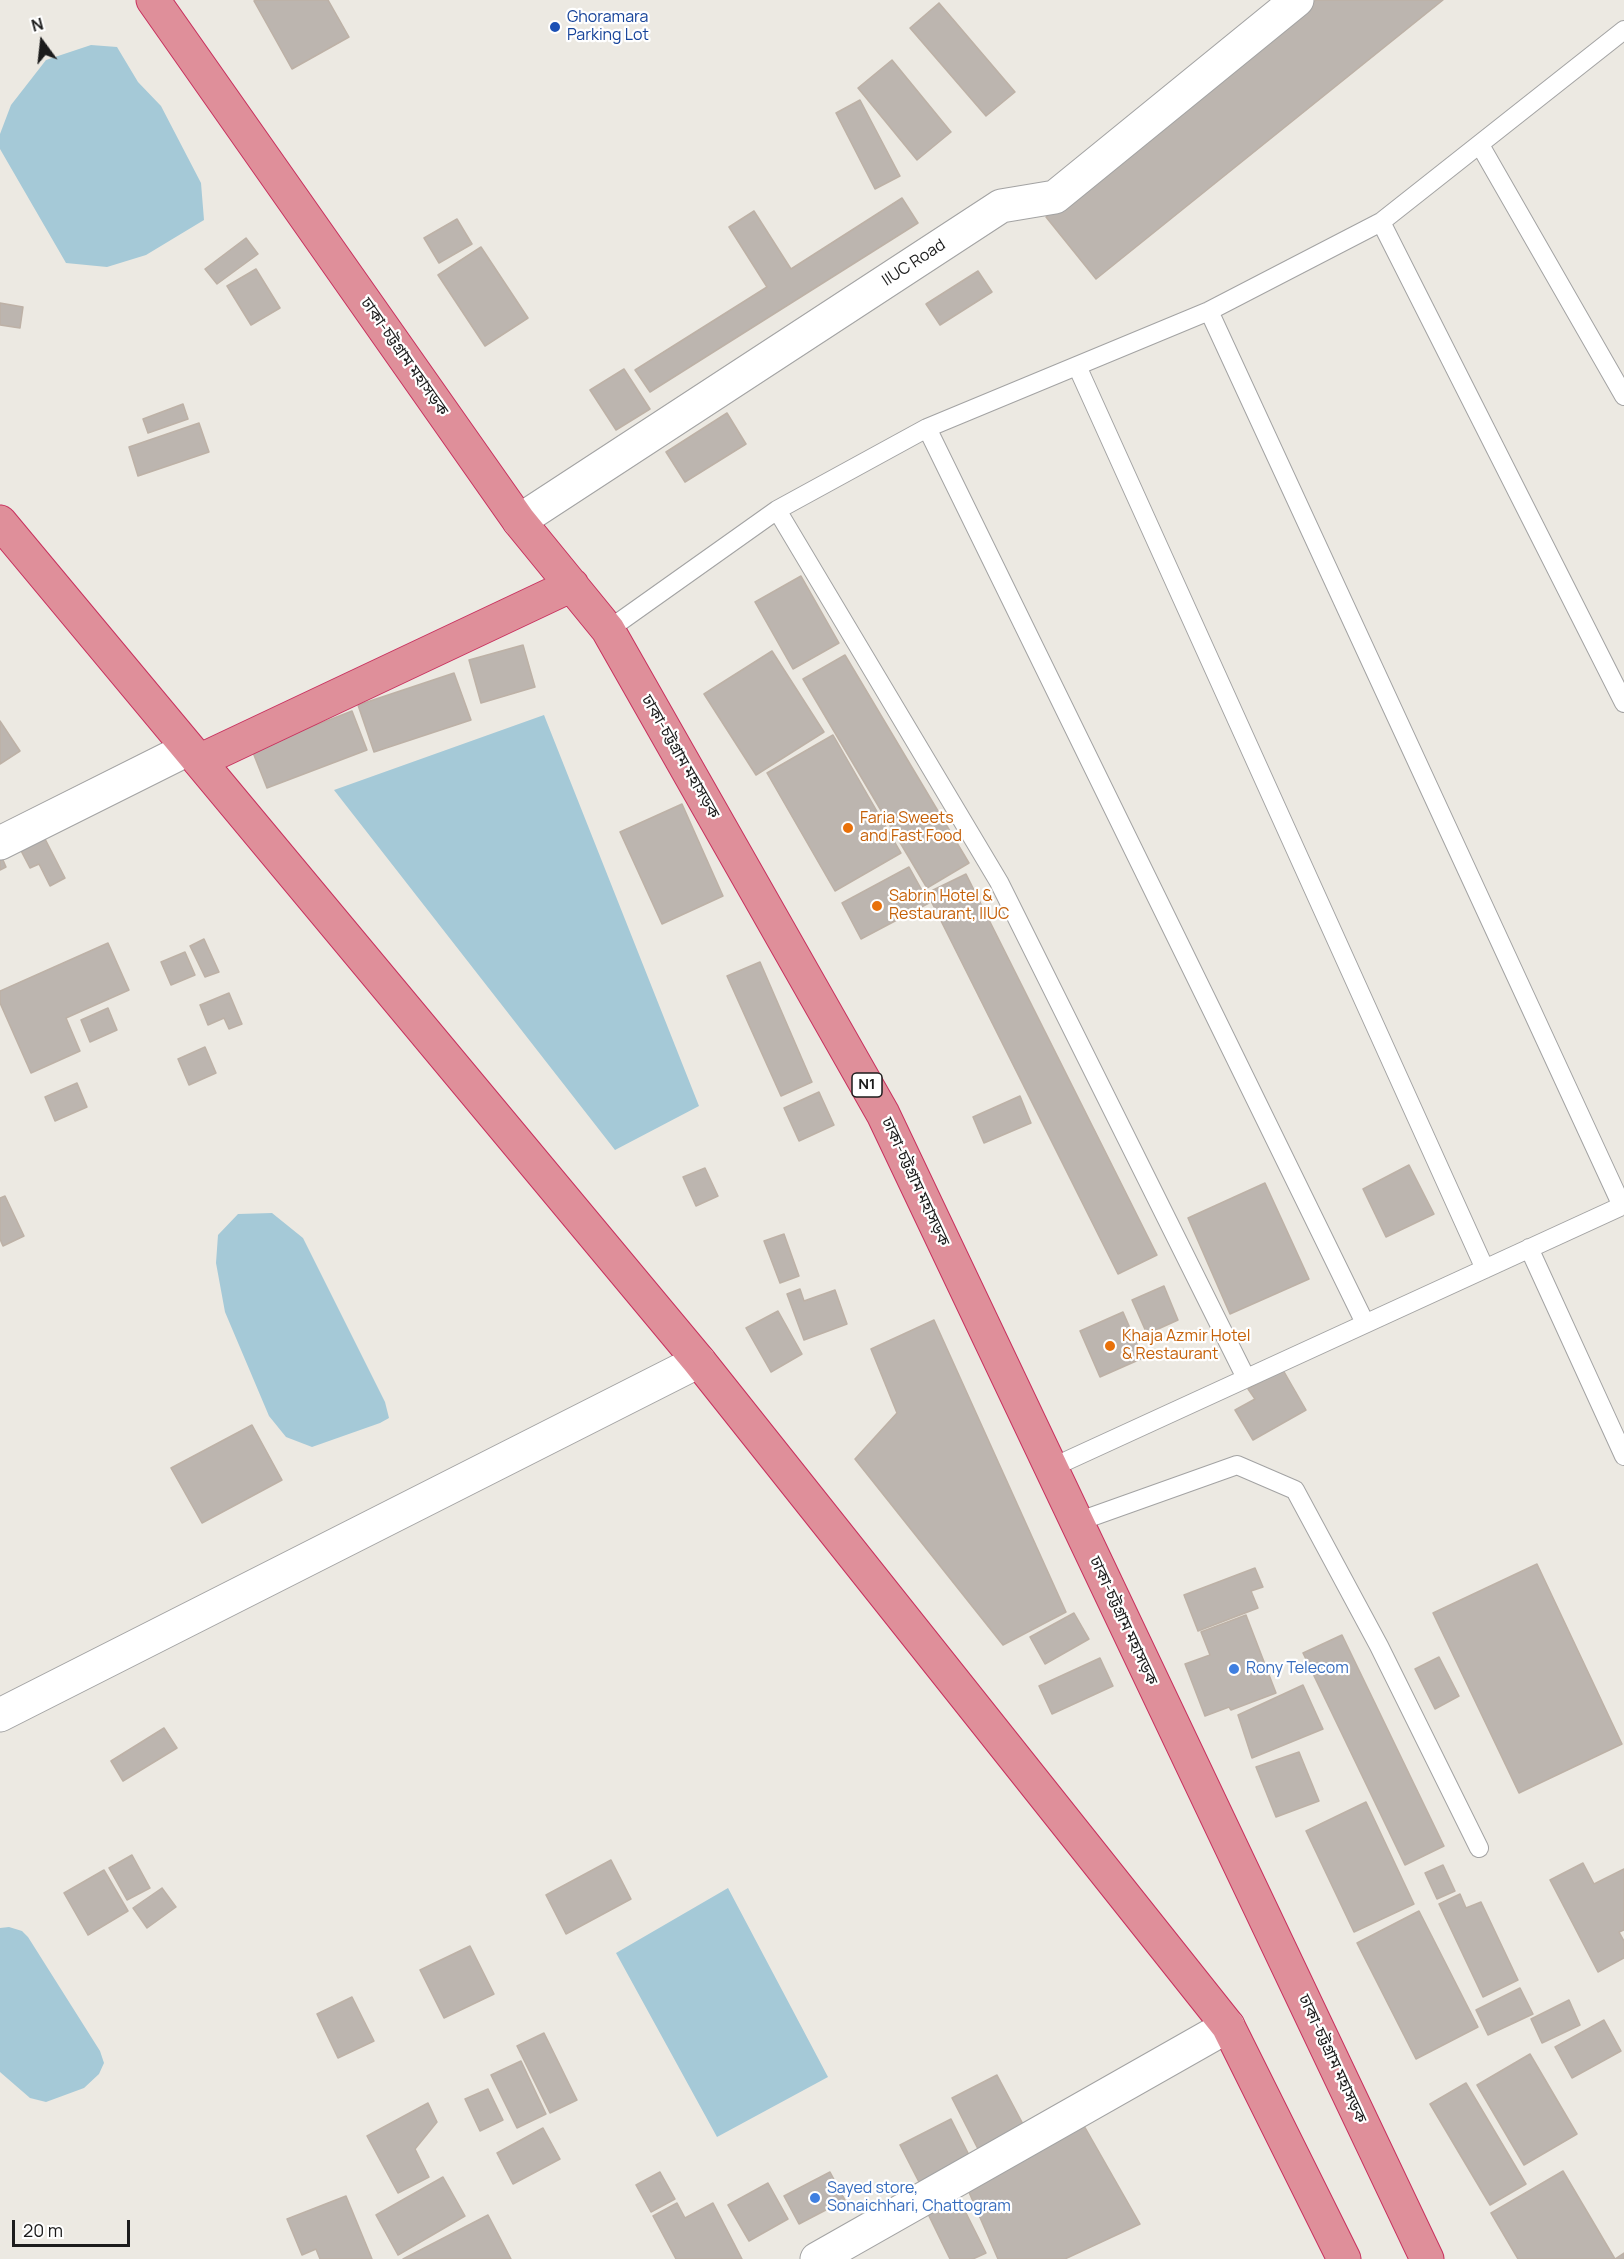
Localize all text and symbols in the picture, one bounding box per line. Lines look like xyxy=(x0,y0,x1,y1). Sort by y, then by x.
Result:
place label: Ghoramara Parking Lot xyxy=(567,8,649,46)
north arrow xyxy=(12,12,72,72)
text: N xyxy=(29,12,46,37)
marker: Ghoramara Parking Lot xyxy=(548,20,562,34)
street label: IIUC Road xyxy=(879,236,949,290)
street label: ঢাকা-চট্টগ্রাম মহাসড়ক xyxy=(356,294,452,420)
street label: ঢাকা-চট্টগ্রাম মহাসড়ক xyxy=(637,692,723,822)
place label: Faria Sweets and Fast Food xyxy=(860,809,962,847)
marker: Faria Sweets and Fast Food xyxy=(841,821,855,835)
place label: Sabrin Hotel & Restaurant, IIUC xyxy=(889,887,1009,925)
marker: Sabrin Hotel & Restaurant, IIUC xyxy=(870,899,884,913)
road number: N1 xyxy=(852,1073,882,1097)
street label: ঢাকা-চট্টগ্রাম মহাসড়ক xyxy=(877,1115,953,1249)
place label: Khaja Azmir Hotel & Restaurant xyxy=(1122,1327,1250,1365)
marker: Khaja Azmir Hotel & Restaurant xyxy=(1103,1339,1117,1353)
street label: ঢাকা-চট্টগ্রাম মহাসড়ক xyxy=(1085,1554,1161,1688)
place label: Rony Telecom xyxy=(1246,1659,1349,1679)
marker: Rony Telecom xyxy=(1227,1662,1241,1676)
street label: ঢাকা-চট্টগ্রাম মহাসড়ক xyxy=(1294,1992,1370,2126)
place label: Sayed store, Sonaichhari, Chattogram xyxy=(827,2179,1011,2217)
marker: Sayed store, Sonaichhari, Chattogram xyxy=(808,2191,822,2205)
scale bar xyxy=(15,2208,134,2246)
text: 20 m xyxy=(23,2218,63,2242)

